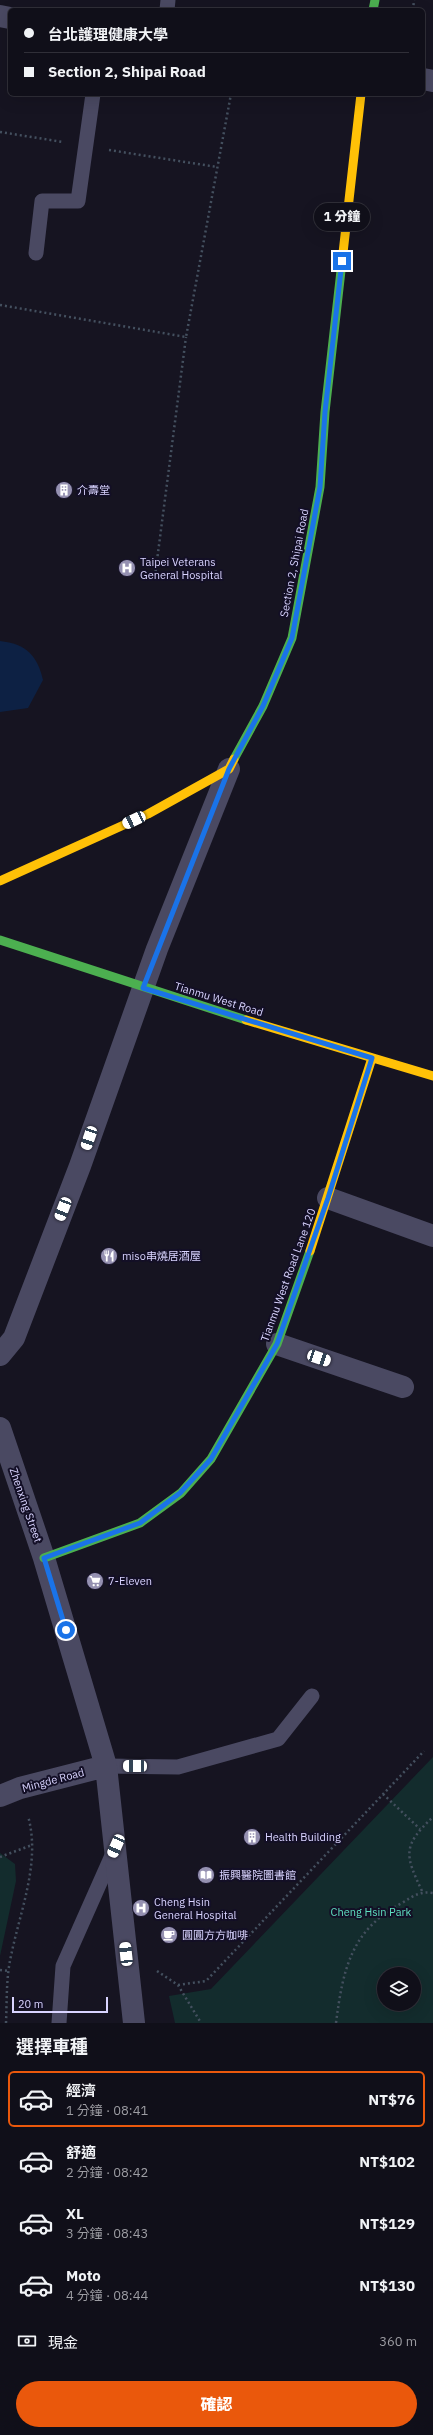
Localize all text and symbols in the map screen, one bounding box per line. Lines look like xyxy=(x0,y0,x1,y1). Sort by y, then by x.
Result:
text: 台北護理健康大學 xyxy=(48,25,168,44)
text: Section 2, Shipai Road xyxy=(48,62,206,81)
callout: 1 分鐘 xyxy=(314,203,370,231)
text: 1 分鐘 xyxy=(324,208,360,225)
route end xyxy=(333,252,351,270)
building icon: 介壽堂 xyxy=(54,480,74,500)
place label: 介壽堂 xyxy=(77,483,110,497)
street label: Section 2, Shipai Road xyxy=(277,508,311,618)
place label: Taipei Veterans General Hospital xyxy=(140,555,223,582)
hospital icon: Taipei Veterans General Hospital xyxy=(117,558,137,578)
car xyxy=(121,809,147,831)
street label: Tianmu West Road xyxy=(173,979,265,1019)
car xyxy=(79,1125,99,1151)
car xyxy=(53,1196,73,1222)
street label: Tianmu West Road Lane 120 xyxy=(257,1206,319,1344)
restaurant icon: miso串燒居酒屋 xyxy=(99,1246,119,1266)
place label: miso串燒居酒屋 xyxy=(122,1249,201,1263)
car xyxy=(306,1348,332,1368)
street label: Zhenxing Street xyxy=(7,1466,45,1544)
supermarket icon: 7-Eleven xyxy=(85,1571,105,1591)
place label: 7-Eleven xyxy=(108,1574,152,1588)
route start xyxy=(57,1621,75,1639)
car xyxy=(123,1760,147,1772)
street label: Mingde Road xyxy=(20,1765,86,1795)
building icon: Health Building xyxy=(242,1827,262,1847)
place label: Health Building xyxy=(265,1830,341,1844)
car xyxy=(106,1833,126,1859)
library icon: 振興醫院圖書館 xyxy=(196,1865,216,1885)
place label: 振興醫院圖書館 xyxy=(219,1868,296,1882)
place label: Cheng Hsin General Hospital xyxy=(154,1895,237,1922)
hospital icon: Cheng Hsin General Hospital xyxy=(131,1898,151,1918)
park label: Cheng Hsin Park xyxy=(331,1905,412,1919)
cafe icon: 圓圓方方咖啡 xyxy=(159,1925,179,1945)
place label: 圓圓方方咖啡 xyxy=(182,1928,248,1942)
car xyxy=(119,1941,133,1967)
map controls xyxy=(377,1967,421,2011)
button: layers xyxy=(377,1967,421,2011)
scale bar xyxy=(12,1995,108,2014)
text: 20 m xyxy=(18,1997,43,2011)
text: 選擇車種 xyxy=(16,2035,88,2058)
icon: car xyxy=(18,2081,54,2117)
text: 經濟 xyxy=(66,2081,96,2100)
text: NT$76 xyxy=(368,2090,415,2109)
text: 1 分鐘 · 08:41 xyxy=(66,2102,148,2119)
icon: car xyxy=(18,2143,54,2179)
text: 舒適 xyxy=(66,2143,96,2162)
text: NT$102 xyxy=(359,2152,415,2171)
text: 2 分鐘 · 08:42 xyxy=(66,2164,148,2181)
text: XL xyxy=(66,2204,84,2223)
icon: car xyxy=(18,2205,54,2241)
text: NT$129 xyxy=(359,2214,415,2233)
text: 3 分鐘 · 08:43 xyxy=(66,2225,148,2242)
text: Moto xyxy=(66,2266,101,2285)
icon: car xyxy=(18,2267,54,2303)
text: NT$130 xyxy=(359,2276,415,2295)
text: 4 分鐘 · 08:44 xyxy=(66,2287,148,2304)
icon: cash xyxy=(16,2330,38,2352)
text: 現金 xyxy=(48,2333,78,2352)
text: 360 m xyxy=(379,2333,417,2350)
button: 確認 xyxy=(16,2381,417,2427)

